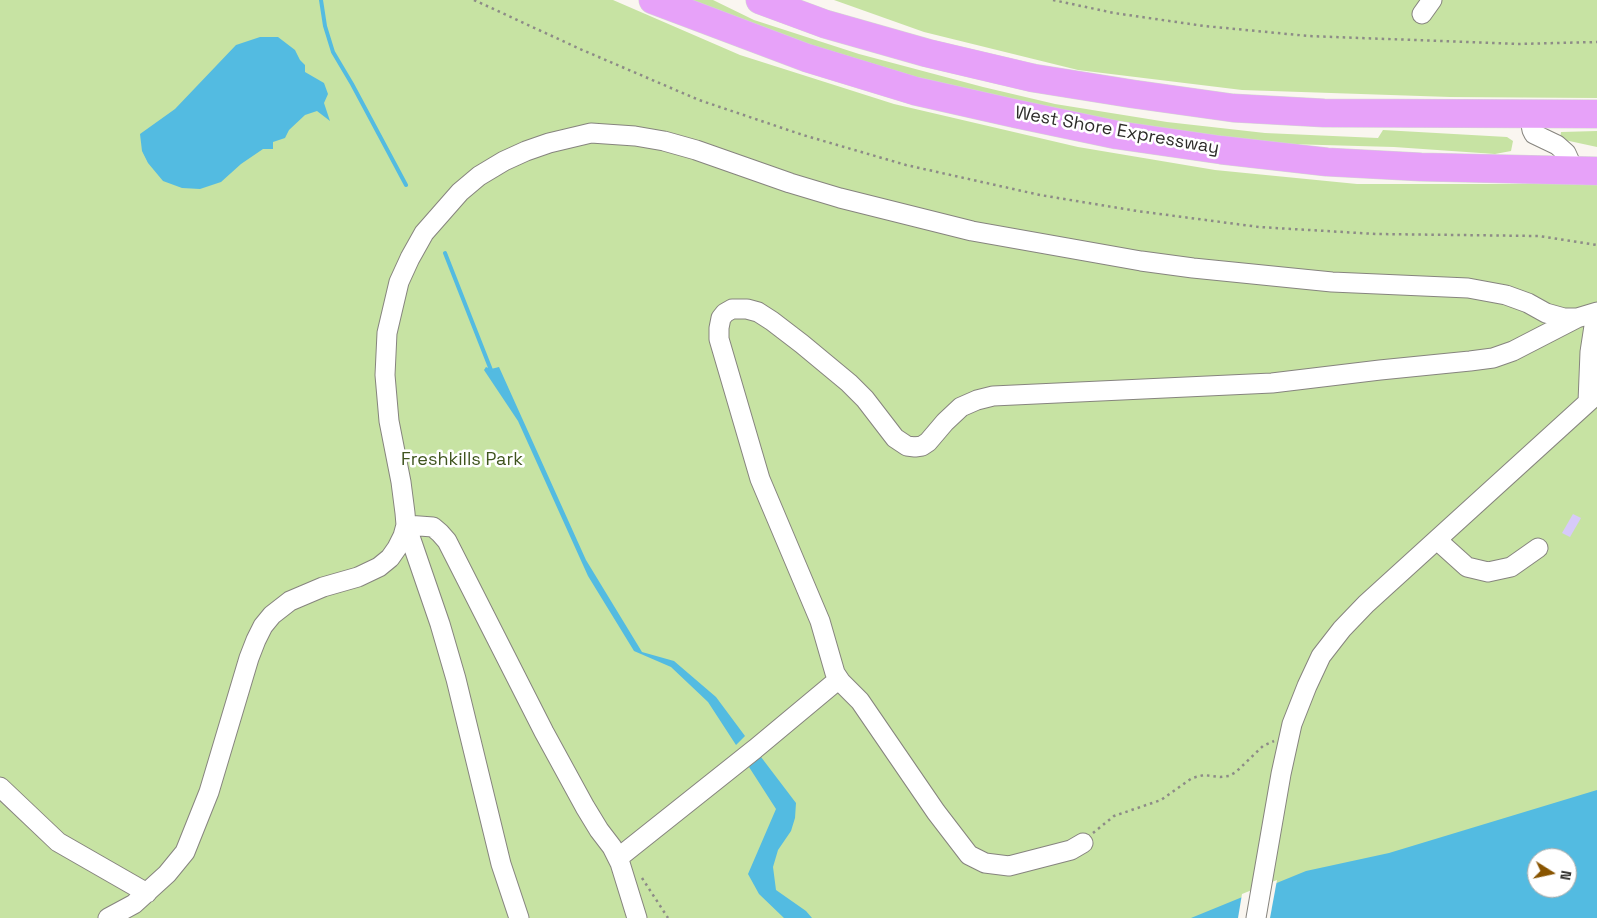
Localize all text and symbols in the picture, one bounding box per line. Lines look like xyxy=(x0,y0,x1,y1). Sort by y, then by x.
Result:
street label: West Shore Expressway xyxy=(1013,102,1221,160)
park label: Freshkills Park xyxy=(401,449,523,471)
north arrow xyxy=(1527,848,1577,898)
text: N xyxy=(1556,869,1575,882)

